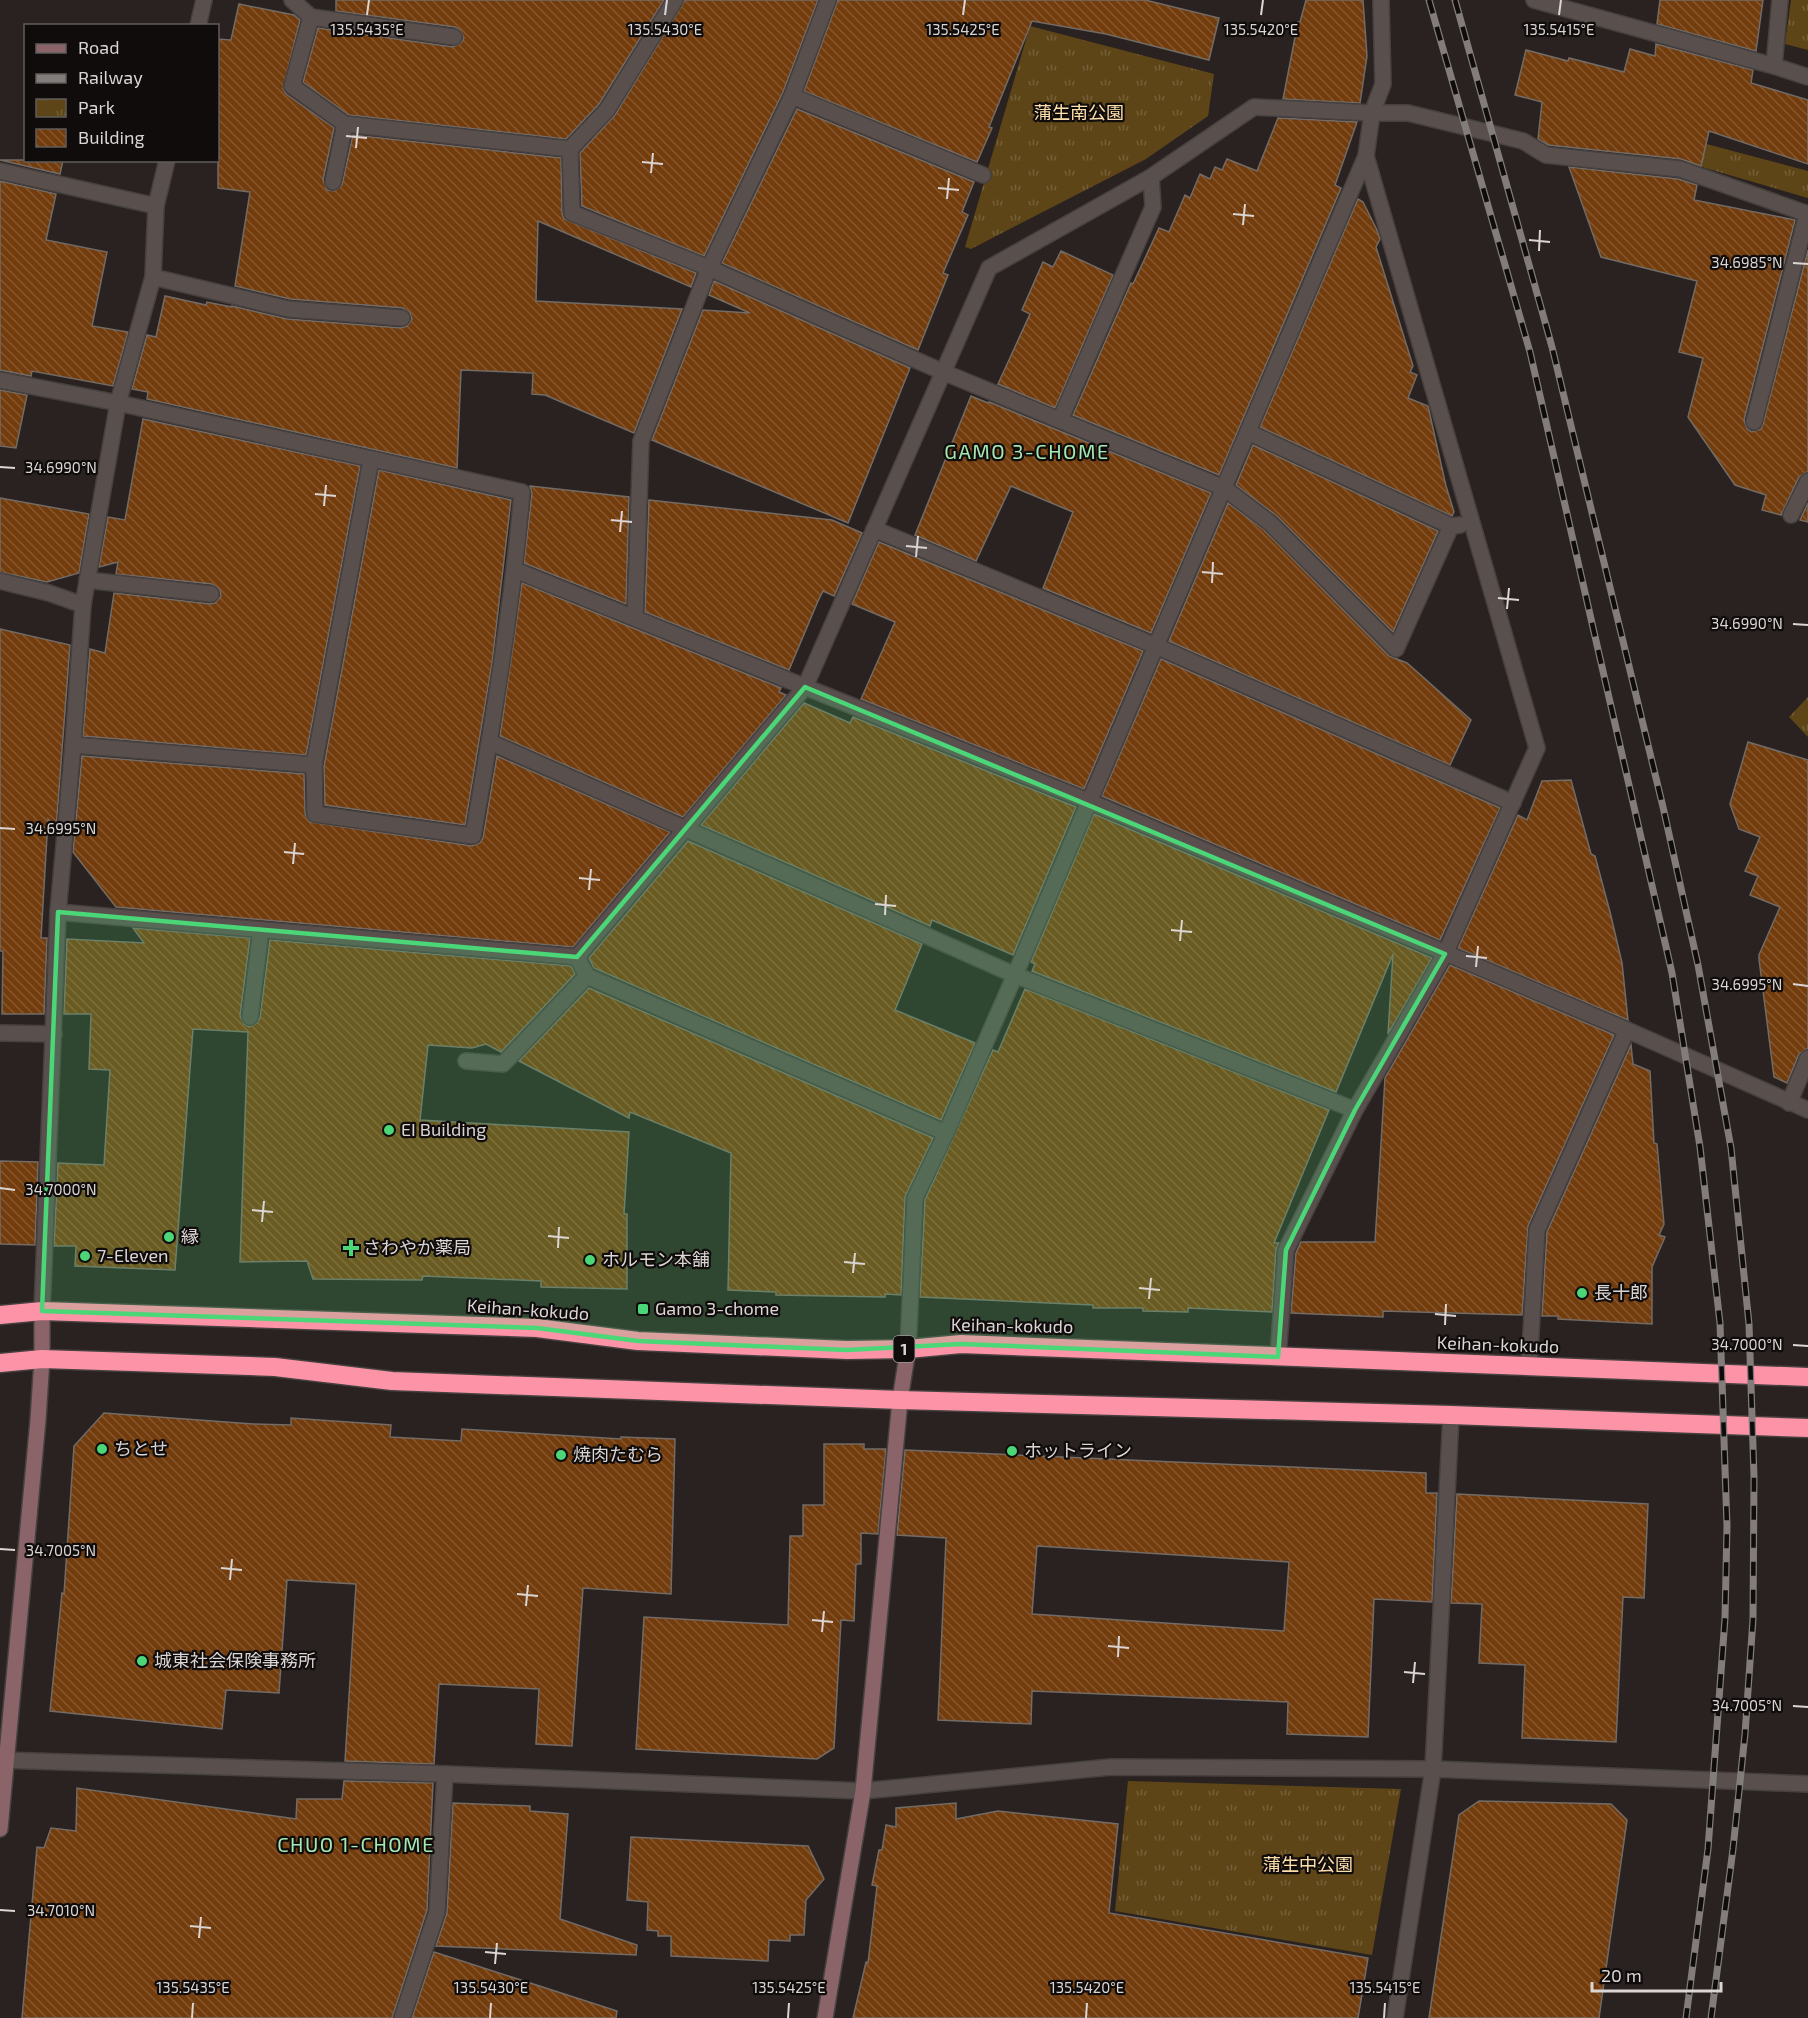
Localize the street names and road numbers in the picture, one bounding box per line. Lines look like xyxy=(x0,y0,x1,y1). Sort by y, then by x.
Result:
street label: Keihan-kokudo xyxy=(466,1294,590,1324)
street label: Keihan-kokudo xyxy=(951,1313,1073,1337)
street label: Keihan-kokudo xyxy=(1436,1331,1560,1357)
road number: 1 xyxy=(894,1336,914,1362)

